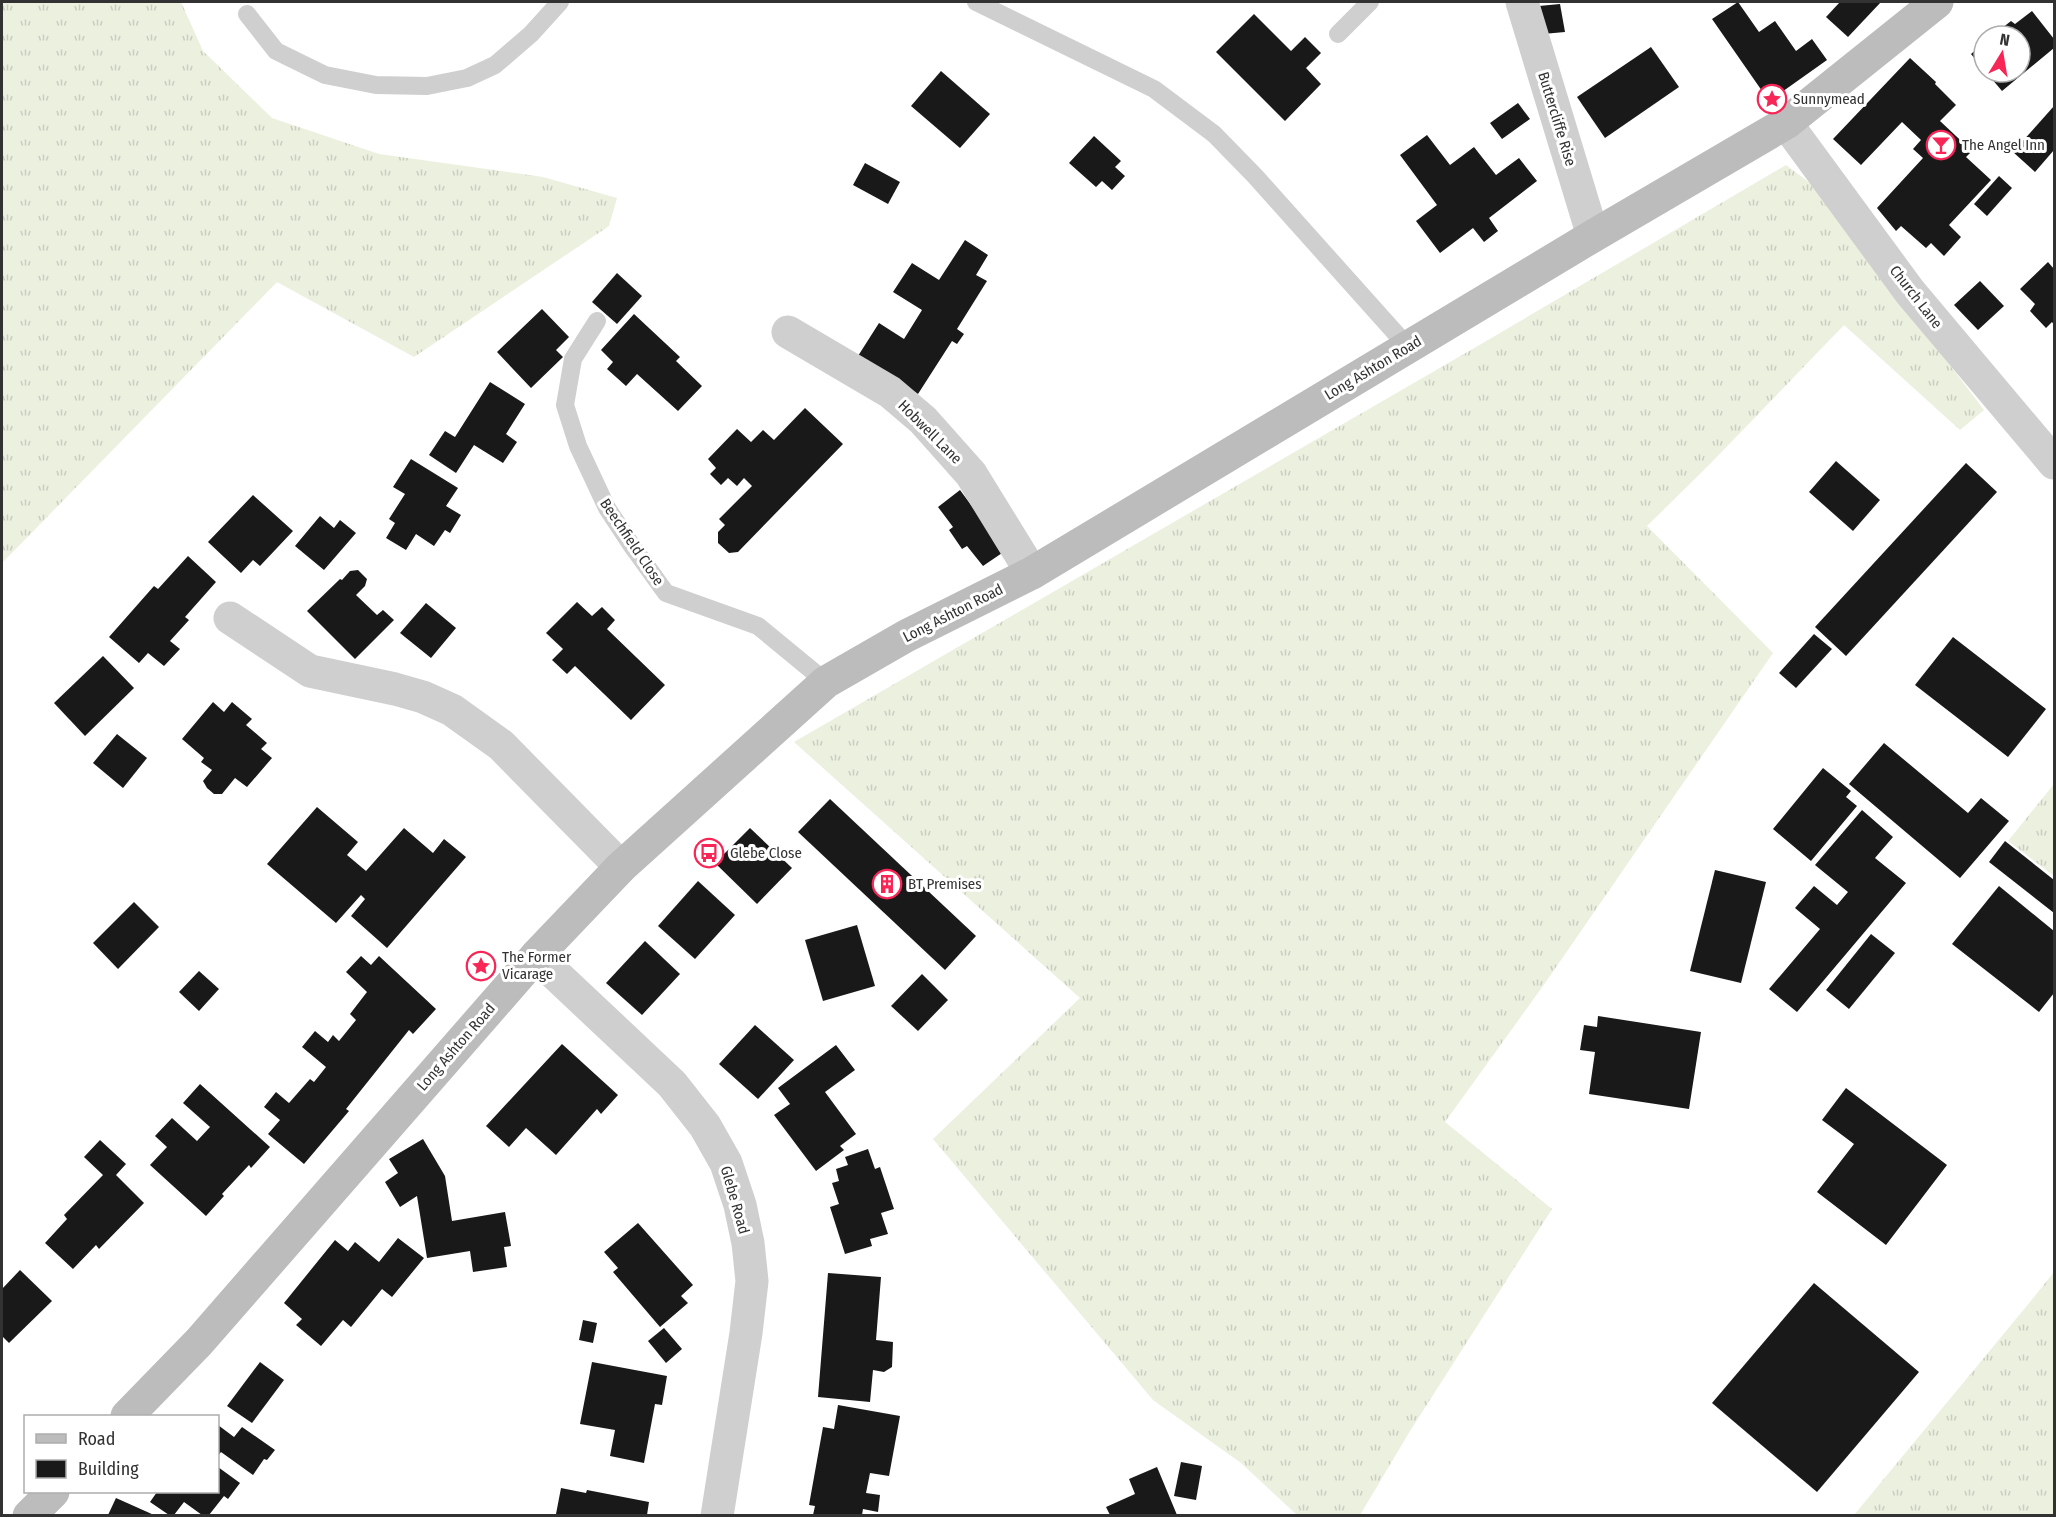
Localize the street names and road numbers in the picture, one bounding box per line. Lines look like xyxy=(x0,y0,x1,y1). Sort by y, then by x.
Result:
street label: Buttercliffe Rise xyxy=(1534,70,1580,168)
street label: Church Lane xyxy=(1886,262,1946,332)
street label: Long Ashton Road xyxy=(1321,332,1425,404)
street label: Hobwell Lane xyxy=(894,396,966,468)
street label: Beechfield Close xyxy=(596,495,668,589)
street label: Long Ashton Road xyxy=(900,580,1006,646)
street label: Long Ashton Road xyxy=(413,1000,499,1094)
street label: Glebe Road xyxy=(717,1164,753,1236)

